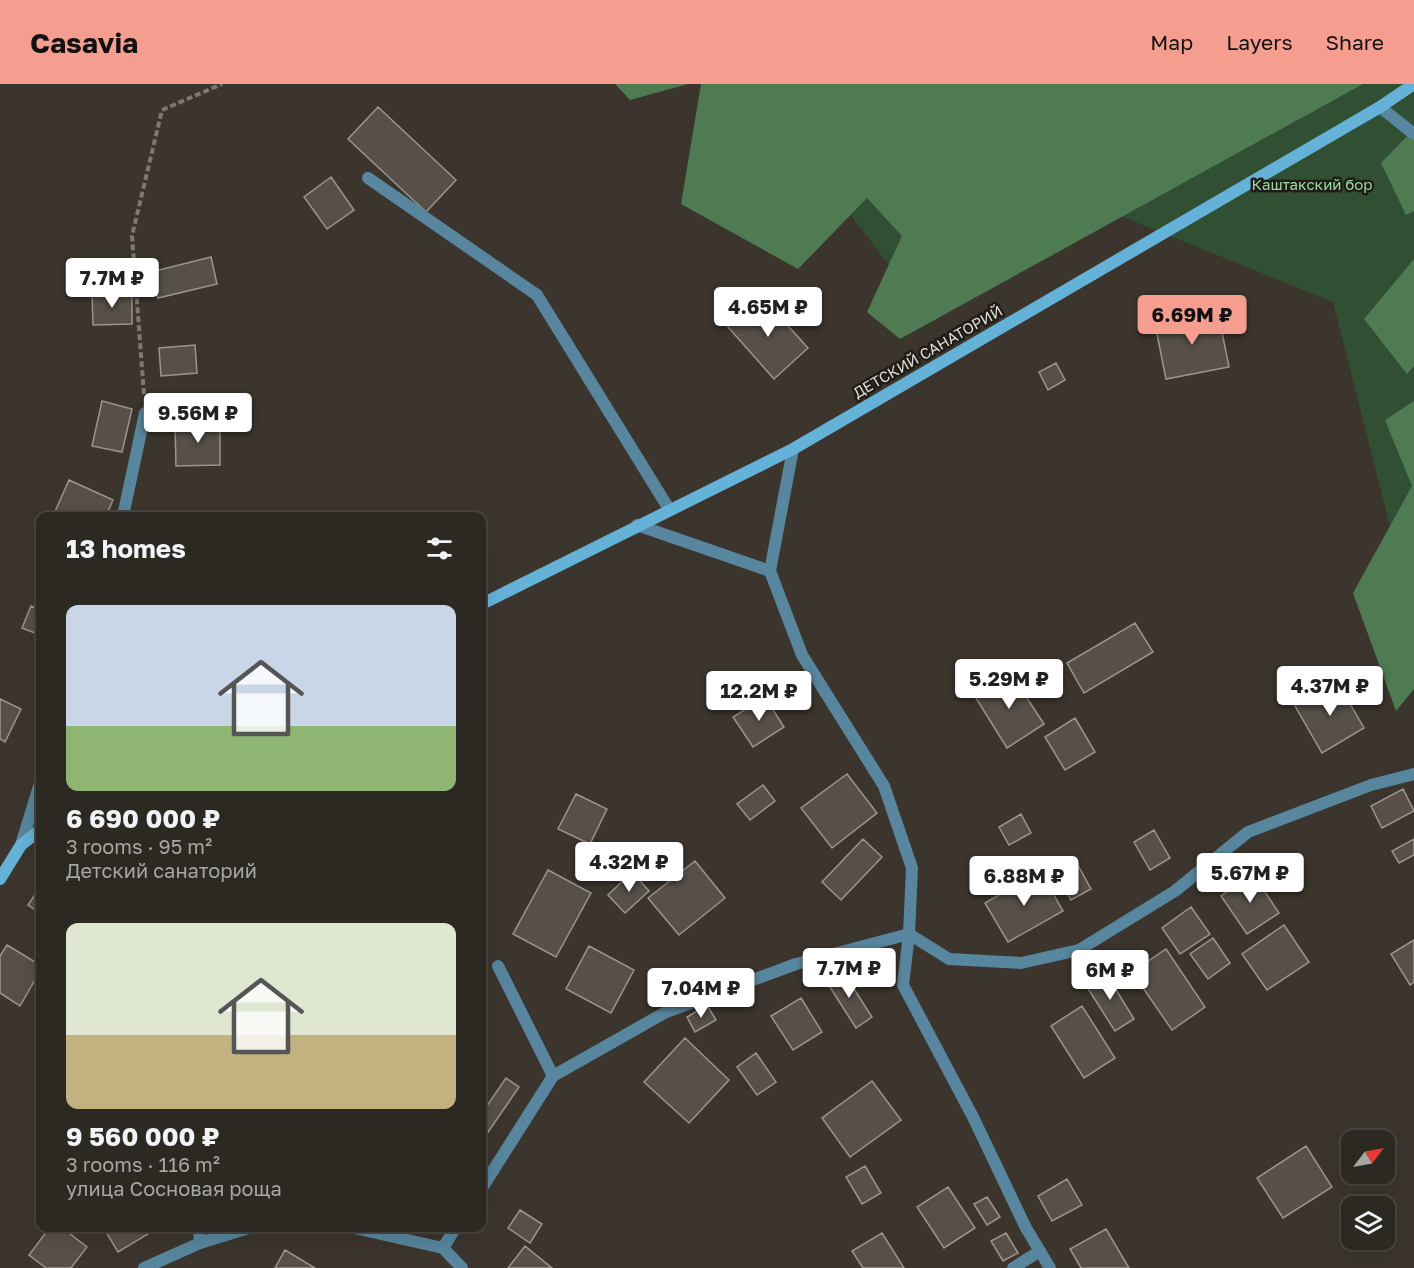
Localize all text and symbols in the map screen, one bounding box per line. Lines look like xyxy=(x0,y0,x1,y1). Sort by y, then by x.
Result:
text: Casavia xyxy=(30,26,138,59)
text: Map xyxy=(1150,29,1193,55)
text: Layers xyxy=(1226,29,1293,55)
text: Share xyxy=(1326,29,1384,55)
park label: Каштакский бор xyxy=(1252,175,1372,193)
pin: 7.7M ₽ xyxy=(63,258,161,309)
text: 7.7M ₽ xyxy=(80,265,144,289)
pin: 4.65M ₽ xyxy=(713,287,823,338)
text: 4.65M ₽ xyxy=(728,294,808,318)
pin: 6.69M ₽ xyxy=(1137,295,1247,346)
street label: ДЕТСКИЙ САНАТОРИЙ xyxy=(850,301,1005,401)
text: 6.69M ₽ xyxy=(1152,302,1232,326)
pin: 9.56M ₽ xyxy=(143,393,253,444)
text: 9.56M ₽ xyxy=(158,400,238,424)
icon: filters xyxy=(423,532,456,565)
text: 13 homes xyxy=(66,533,186,564)
icon: home xyxy=(207,644,315,752)
pin: 5.29M ₽ xyxy=(954,659,1064,710)
text: 5.29M ₽ xyxy=(969,666,1049,690)
pin: 4.37M ₽ xyxy=(1275,666,1385,717)
pin: 12.2M ₽ xyxy=(704,671,814,722)
text: 4.37M ₽ xyxy=(1291,673,1369,697)
text: 12.2M ₽ xyxy=(720,678,798,702)
text: 6 690 000 ₽ xyxy=(66,803,220,834)
text: 3 rooms · 95 m² xyxy=(66,834,212,858)
pin: 4.32M ₽ xyxy=(574,842,684,893)
text: 4.32M ₽ xyxy=(589,849,669,873)
pin: 5.67M ₽ xyxy=(1195,853,1305,904)
pin: 6.88M ₽ xyxy=(969,856,1079,907)
text: Детский санаторий xyxy=(66,858,257,882)
text: 5.67M ₽ xyxy=(1211,860,1289,884)
text: 6.88M ₽ xyxy=(984,863,1065,887)
pin: 7.7M ₽ xyxy=(800,948,898,999)
pin: 6M ₽ xyxy=(1074,950,1146,1001)
text: 7.7M ₽ xyxy=(817,955,881,979)
text: 6M ₽ xyxy=(1086,957,1135,981)
icon: home xyxy=(207,962,315,1070)
pin: 7.04M ₽ xyxy=(646,968,756,1019)
text: 7.04M ₽ xyxy=(661,975,741,999)
text: 9 560 000 ₽ xyxy=(66,1121,220,1152)
north arrow xyxy=(1341,1130,1395,1184)
map controls xyxy=(1341,1130,1395,1250)
text: 3 rooms · 116 m² xyxy=(66,1152,220,1176)
text: улица Сосновая роща xyxy=(66,1176,282,1200)
button: layers xyxy=(1341,1196,1395,1250)

